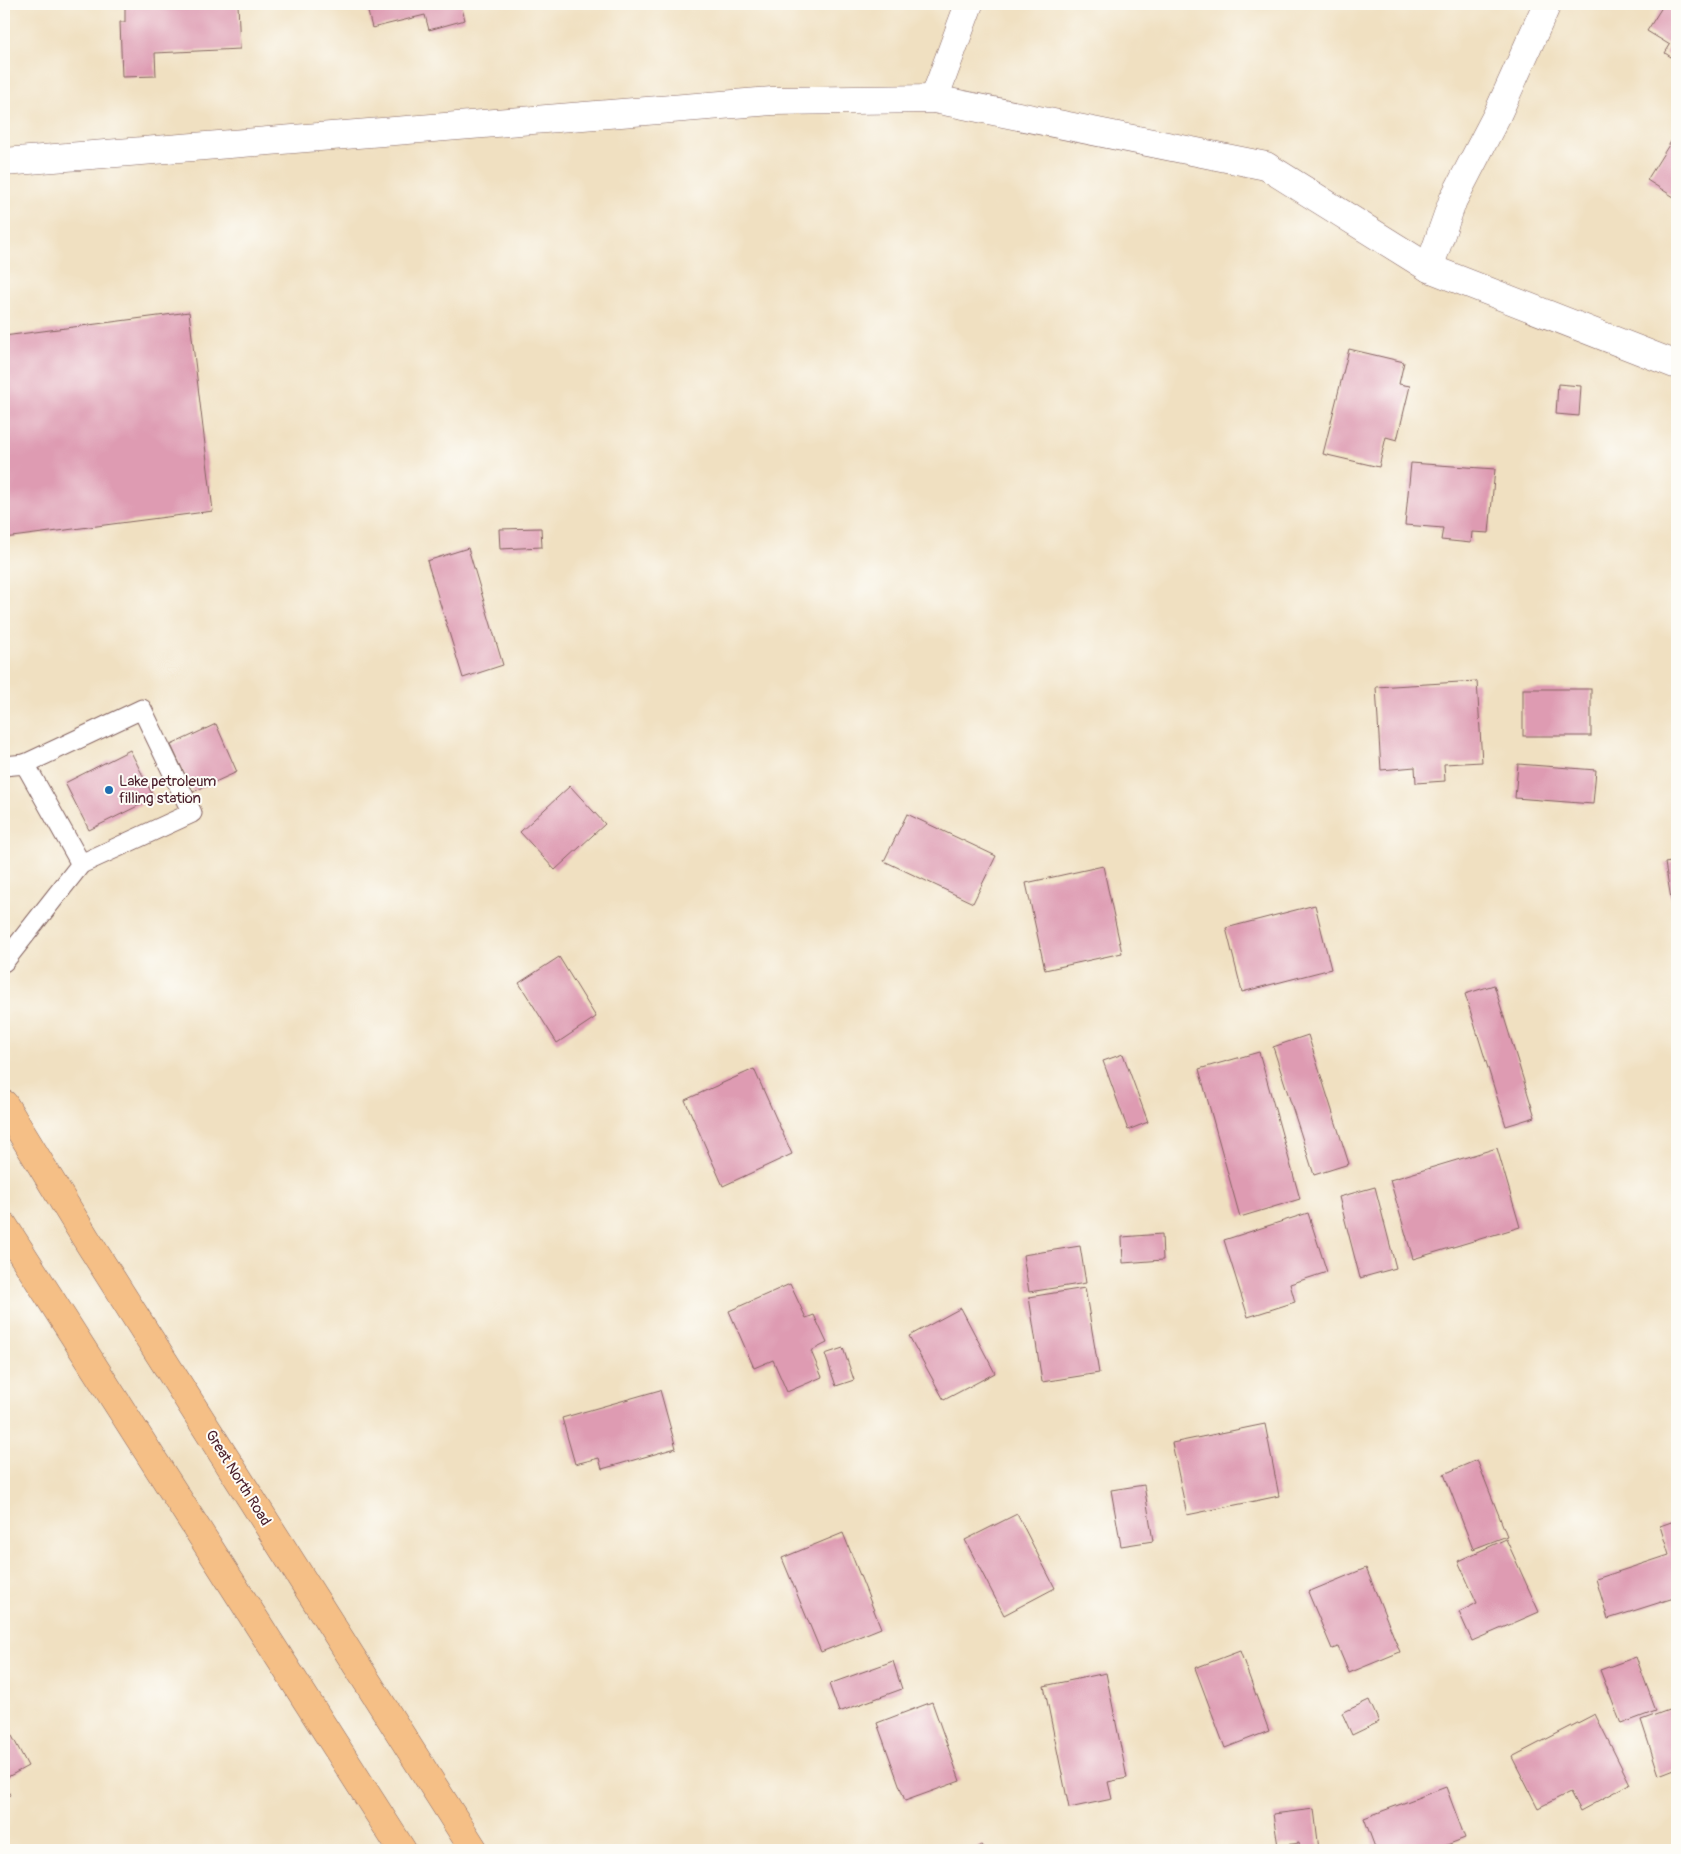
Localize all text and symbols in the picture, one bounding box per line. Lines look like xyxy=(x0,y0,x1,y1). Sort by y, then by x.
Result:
place label: Lake petroleum filling station xyxy=(119,772,216,808)
marker: Lake petroleum filling station xyxy=(103,784,115,796)
street label: Great North Road xyxy=(201,1427,275,1529)

